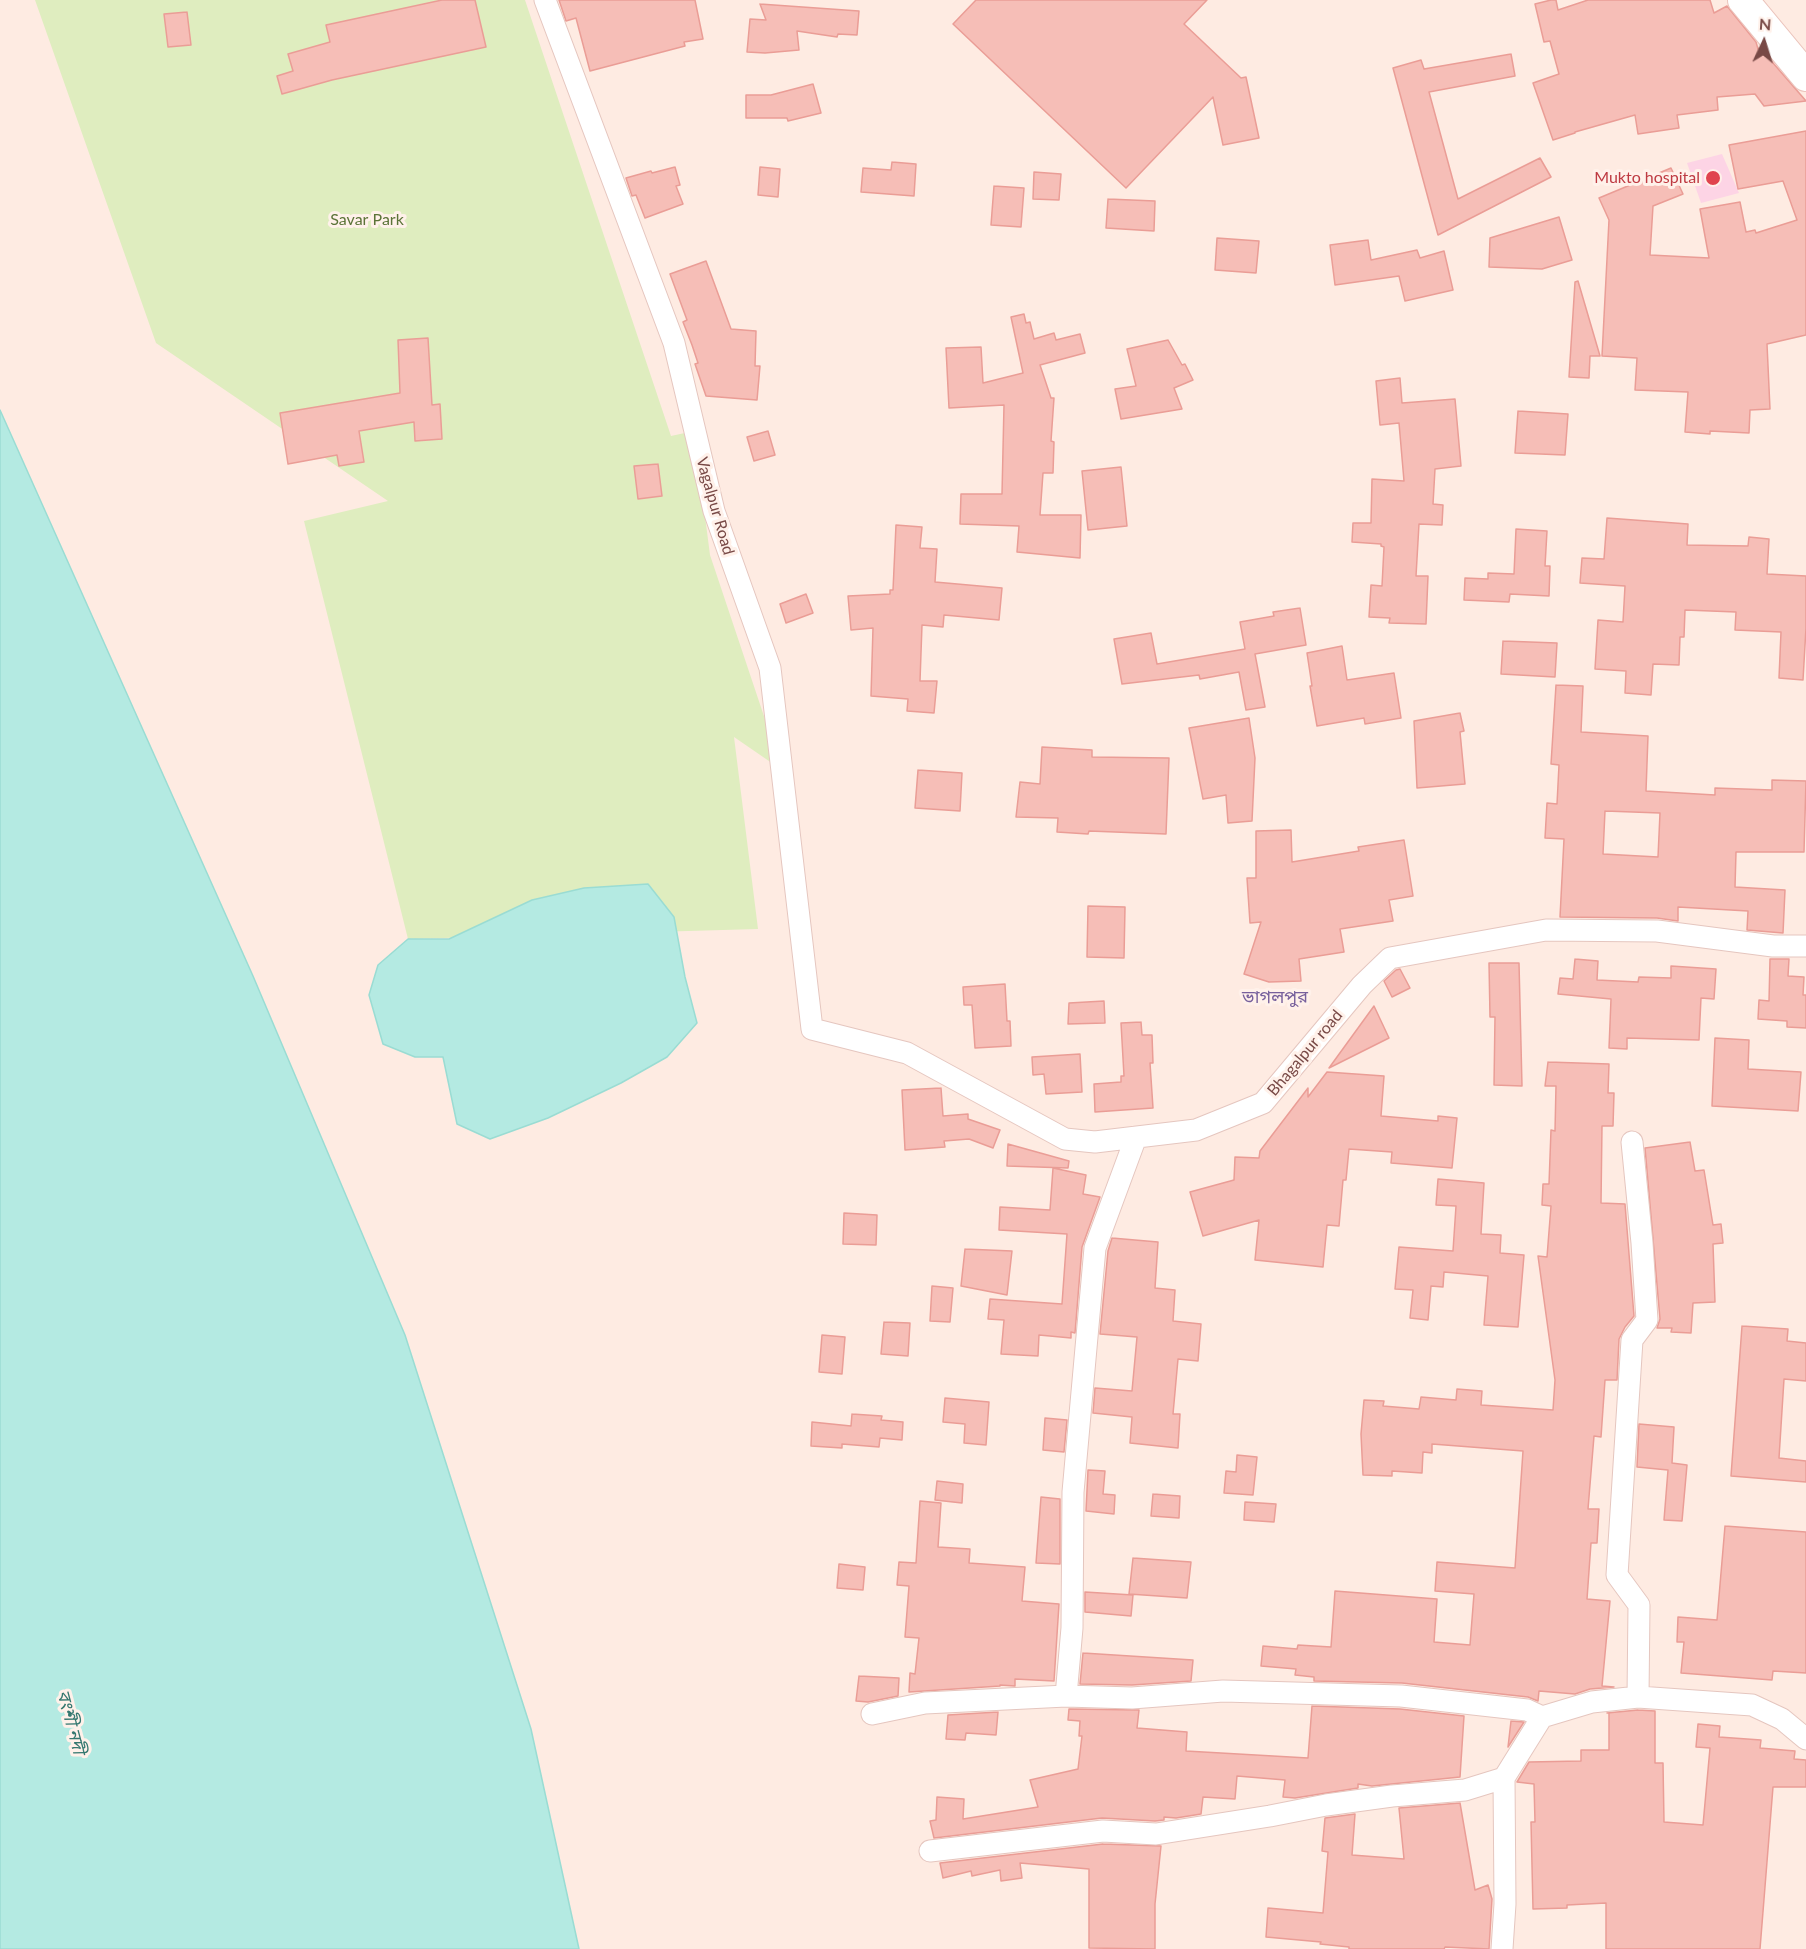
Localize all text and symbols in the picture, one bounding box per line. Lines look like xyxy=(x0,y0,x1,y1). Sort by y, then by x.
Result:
north arrow xyxy=(1734,12,1794,72)
text: N xyxy=(1758,14,1772,33)
place label: Mukto hospital xyxy=(1594,168,1700,188)
marker: Mukto hospital xyxy=(1704,169,1722,187)
park label: Savar Park xyxy=(330,210,404,230)
street label: Vagalpur Road xyxy=(692,455,738,557)
district label: ভাগলপুর xyxy=(1242,986,1308,1008)
street label: Bhagalpur road xyxy=(1263,1006,1347,1100)
water label: বংশী নদী xyxy=(52,1688,90,1756)

